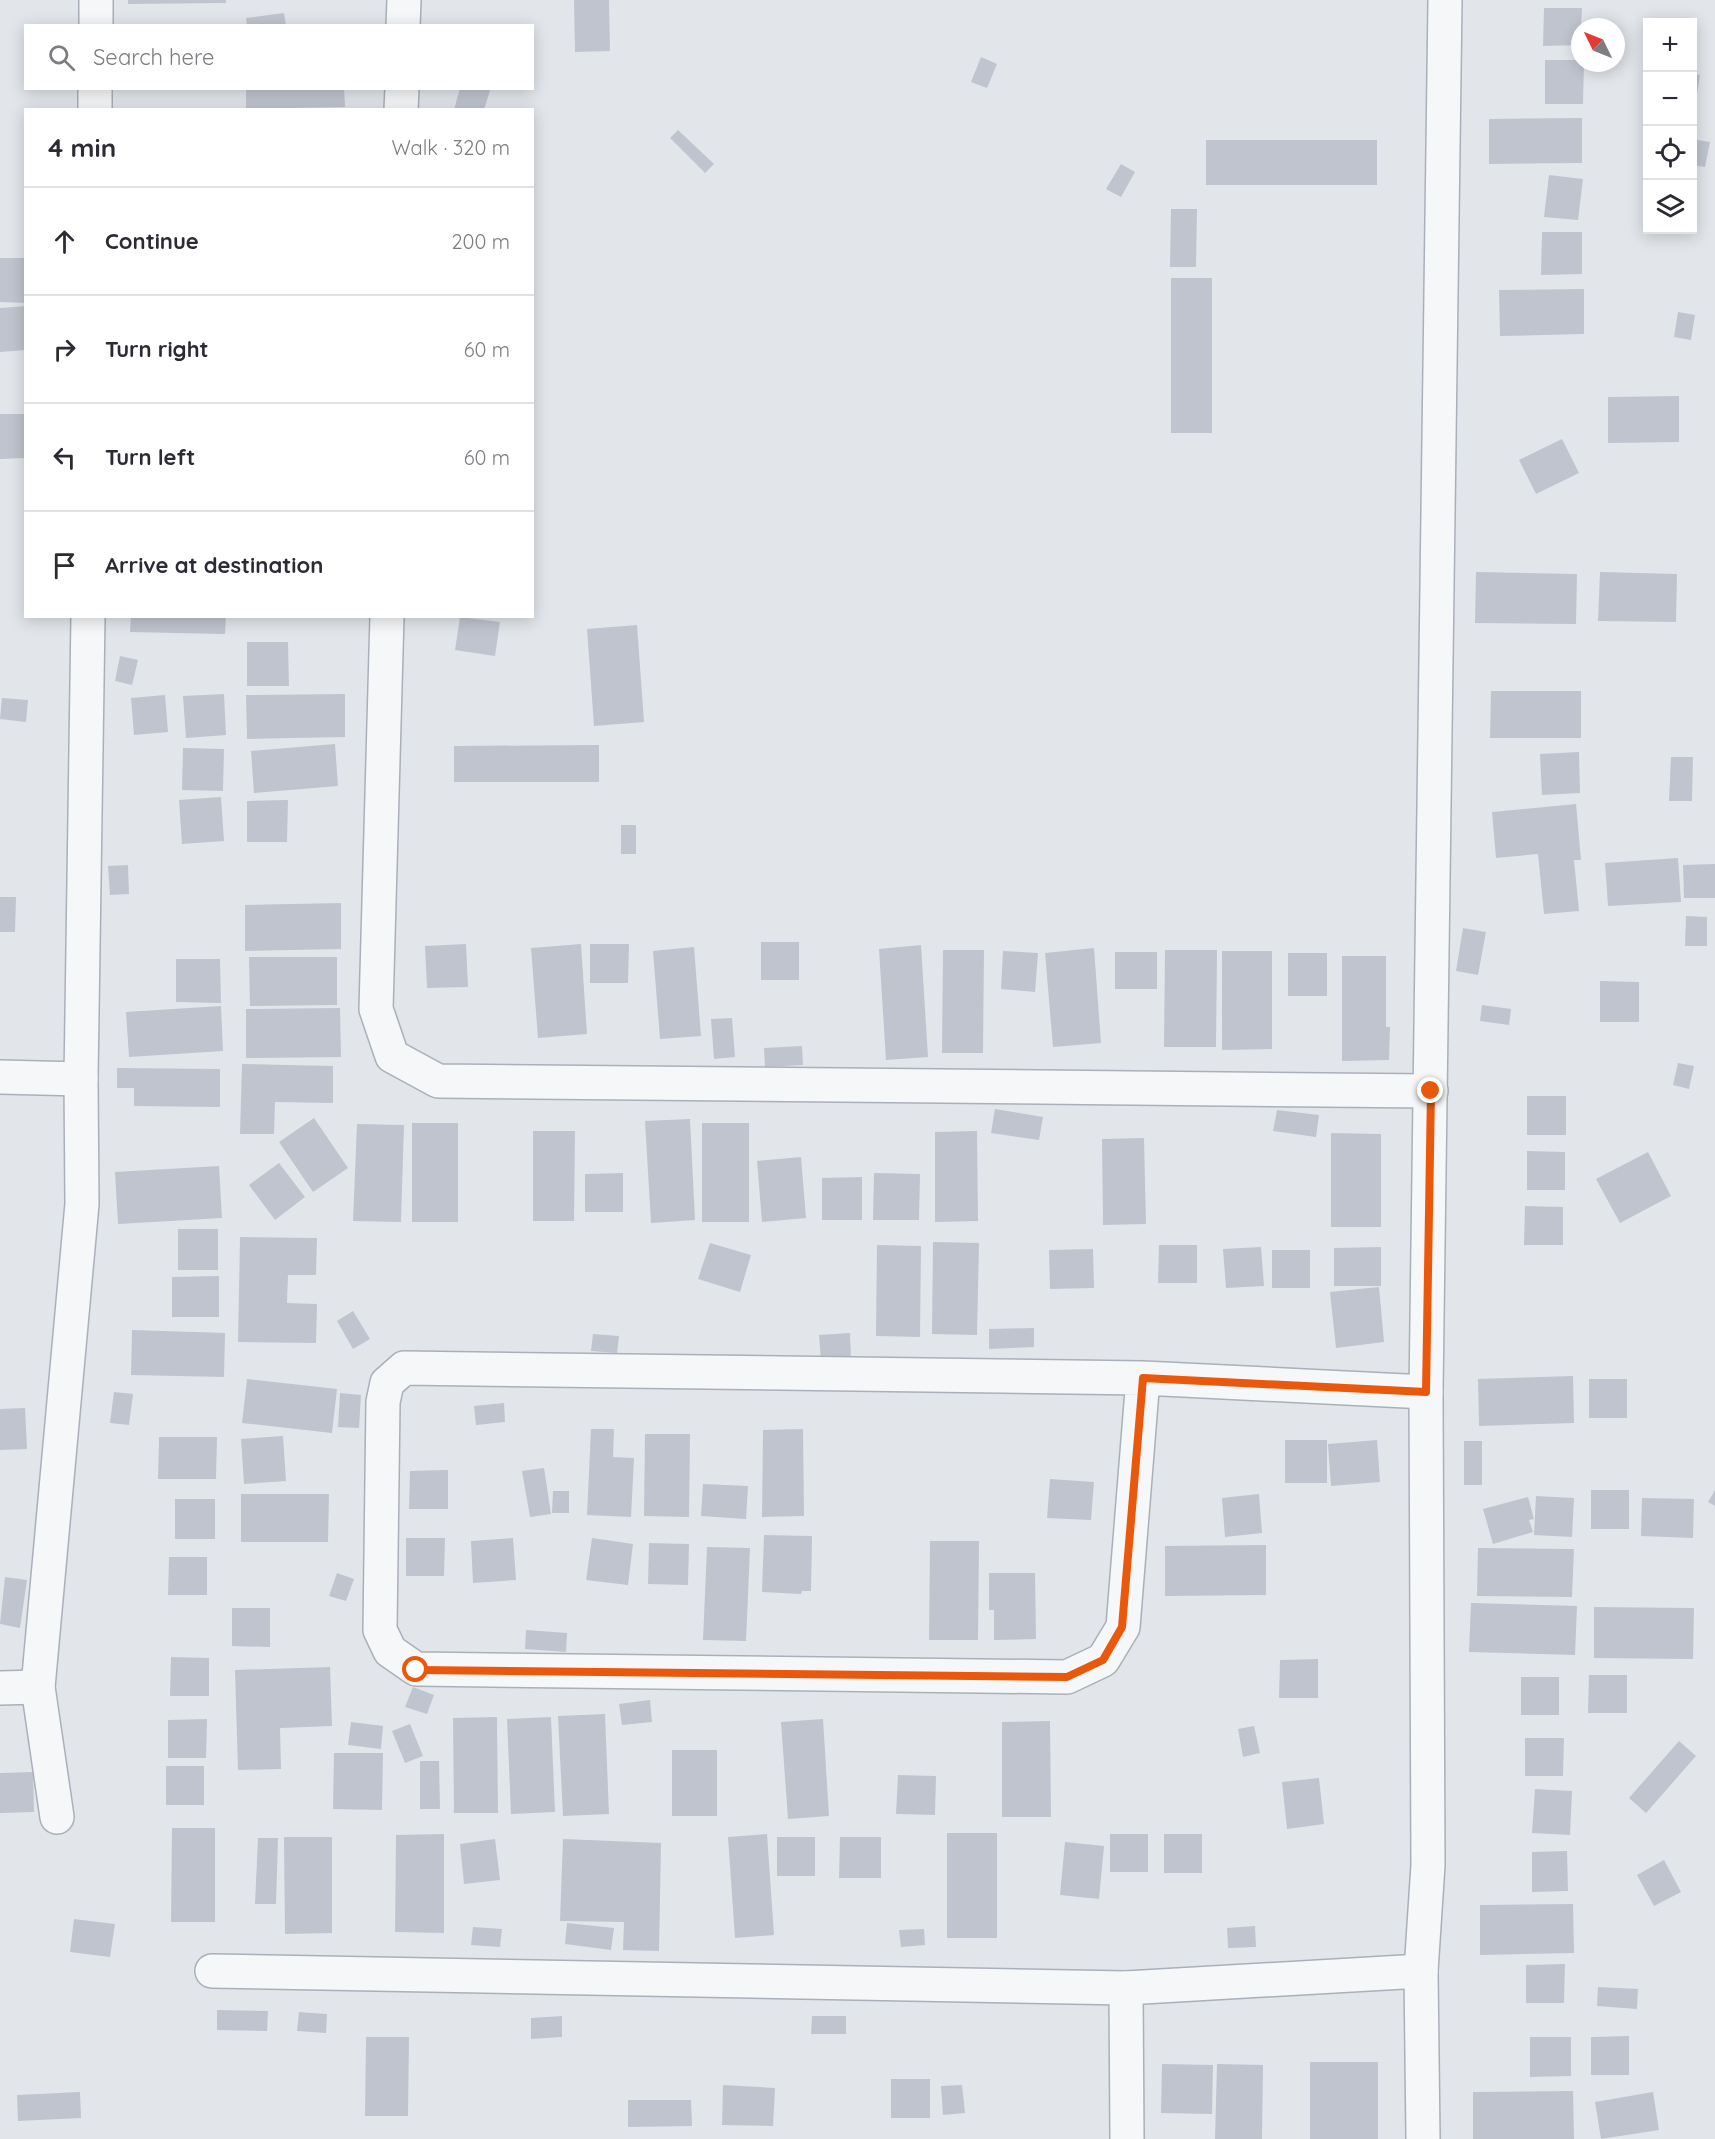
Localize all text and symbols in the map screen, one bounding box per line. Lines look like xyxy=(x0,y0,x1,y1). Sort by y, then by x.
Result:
north arrow xyxy=(1571,18,1625,72)
map controls xyxy=(1643,18,1697,234)
button: + xyxy=(1643,18,1697,72)
search box xyxy=(24,24,534,90)
icon: search xyxy=(45,41,78,74)
text: Search here xyxy=(93,43,214,71)
button: − xyxy=(1643,72,1697,126)
button: locate xyxy=(1643,126,1697,180)
text: 4 min xyxy=(48,131,116,164)
text: Walk · 320 m xyxy=(391,135,510,160)
button: layers xyxy=(1643,180,1697,234)
icon: ahead xyxy=(48,225,81,258)
text: Continue xyxy=(105,227,199,255)
text: 200 m xyxy=(451,229,510,254)
icon: right xyxy=(48,333,81,366)
text: Turn right xyxy=(105,335,209,363)
text: 60 m xyxy=(464,337,510,362)
icon: left xyxy=(48,441,81,474)
text: Turn left xyxy=(105,443,195,471)
text: 60 m xyxy=(464,445,510,470)
icon: arrive xyxy=(48,549,81,582)
text: Arrive at destination xyxy=(105,551,323,579)
route end xyxy=(1417,1077,1443,1103)
route start xyxy=(402,1656,428,1682)

